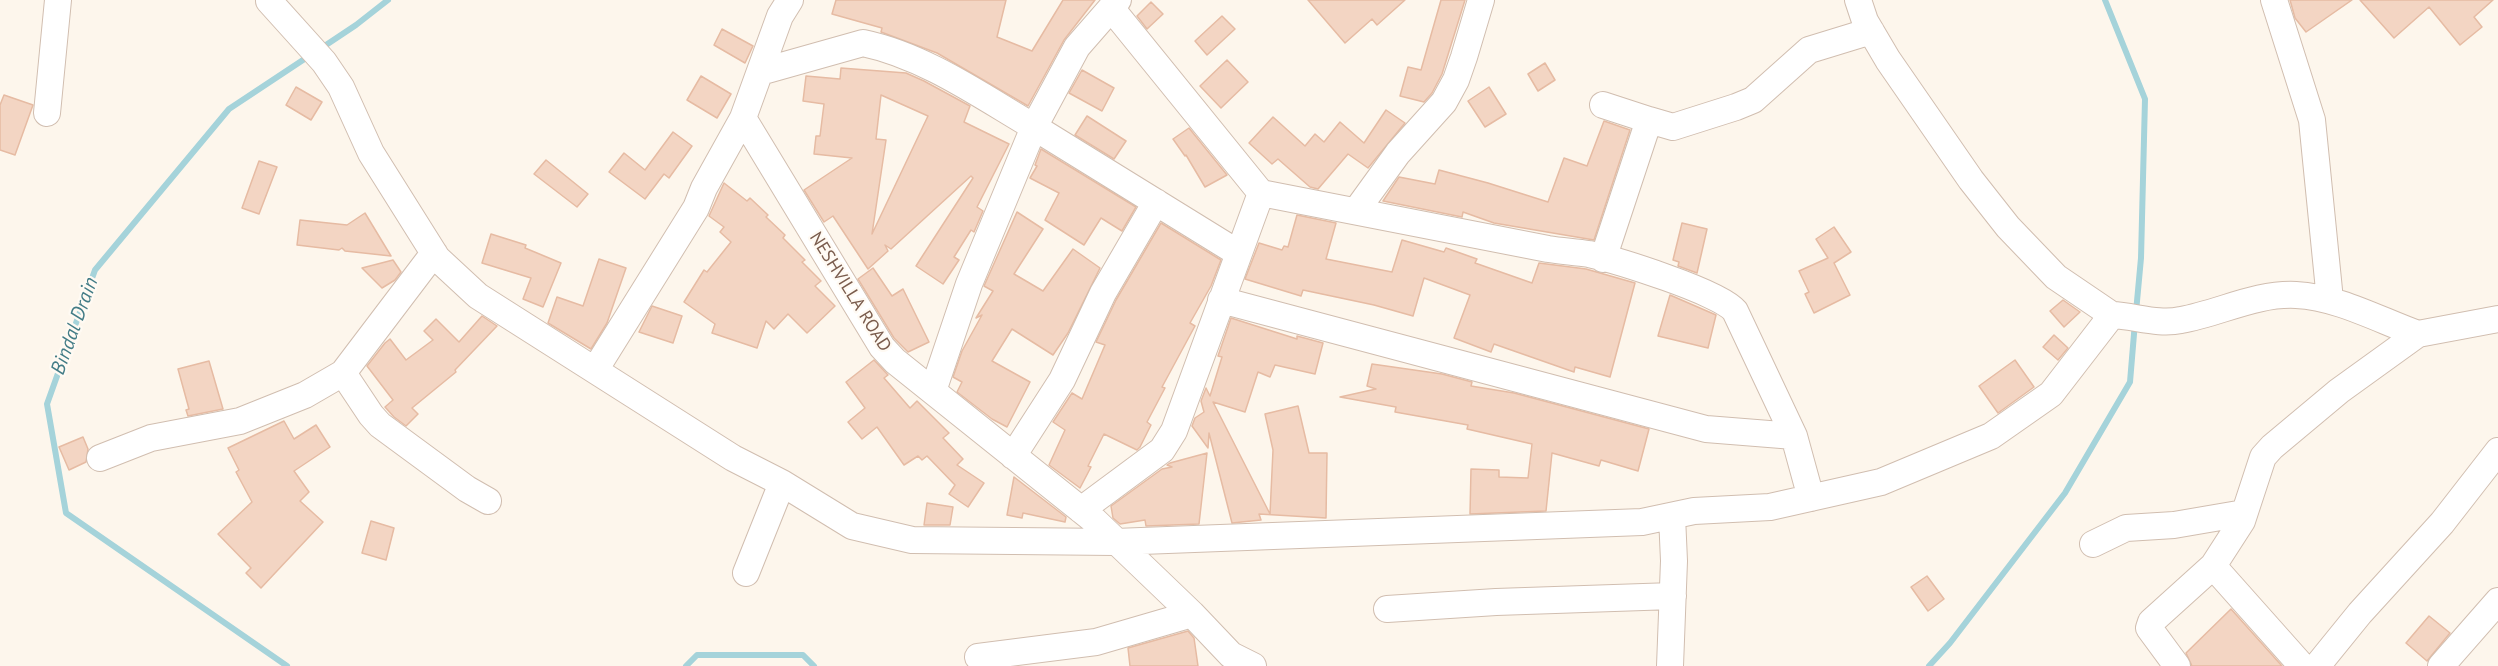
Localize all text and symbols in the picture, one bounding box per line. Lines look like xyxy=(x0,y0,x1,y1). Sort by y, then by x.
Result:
street label: NESHVILLA ROAD xyxy=(805,228,895,356)
water label: Bindal Drain xyxy=(46,274,104,378)

